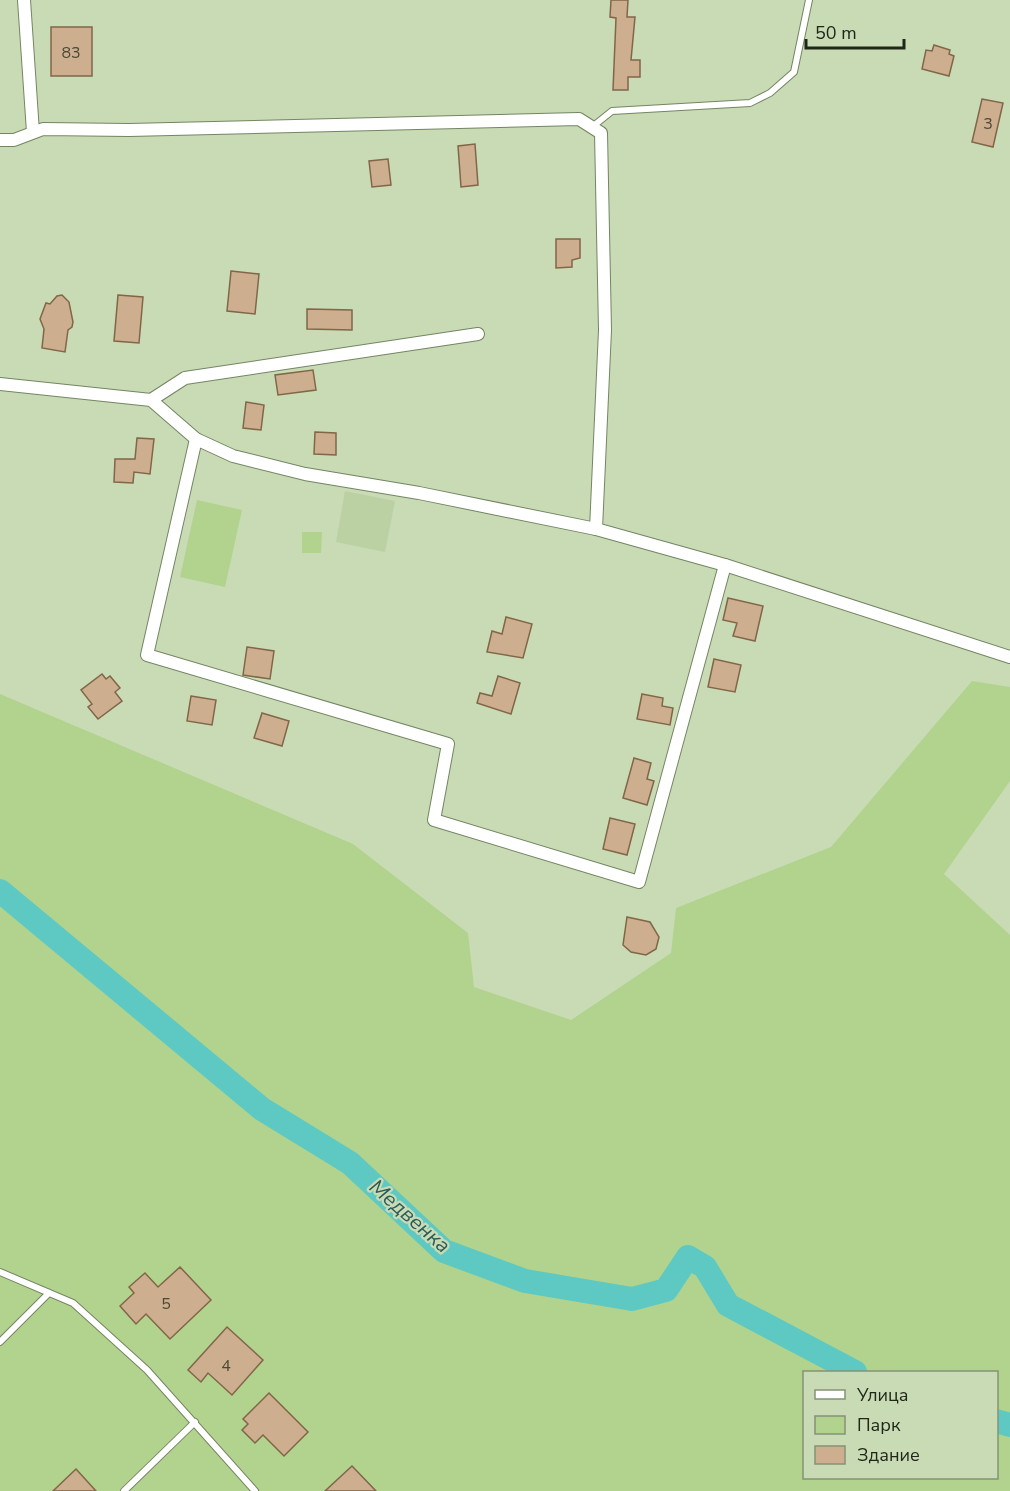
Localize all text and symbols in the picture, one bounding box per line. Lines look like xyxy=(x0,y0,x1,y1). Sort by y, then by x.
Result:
scale bar xyxy=(806,12,904,50)
text: 50 m xyxy=(815,21,857,45)
house number: 83 xyxy=(61,42,81,64)
house number: 3 xyxy=(983,113,993,135)
water label: Медвенка xyxy=(363,1173,457,1259)
house number: 5 xyxy=(161,1293,171,1315)
house number: 4 xyxy=(221,1355,231,1377)
legend xyxy=(803,1371,998,1479)
text: Улица xyxy=(856,1383,908,1407)
text: Парк xyxy=(857,1413,901,1437)
text: Здание xyxy=(857,1443,920,1467)

